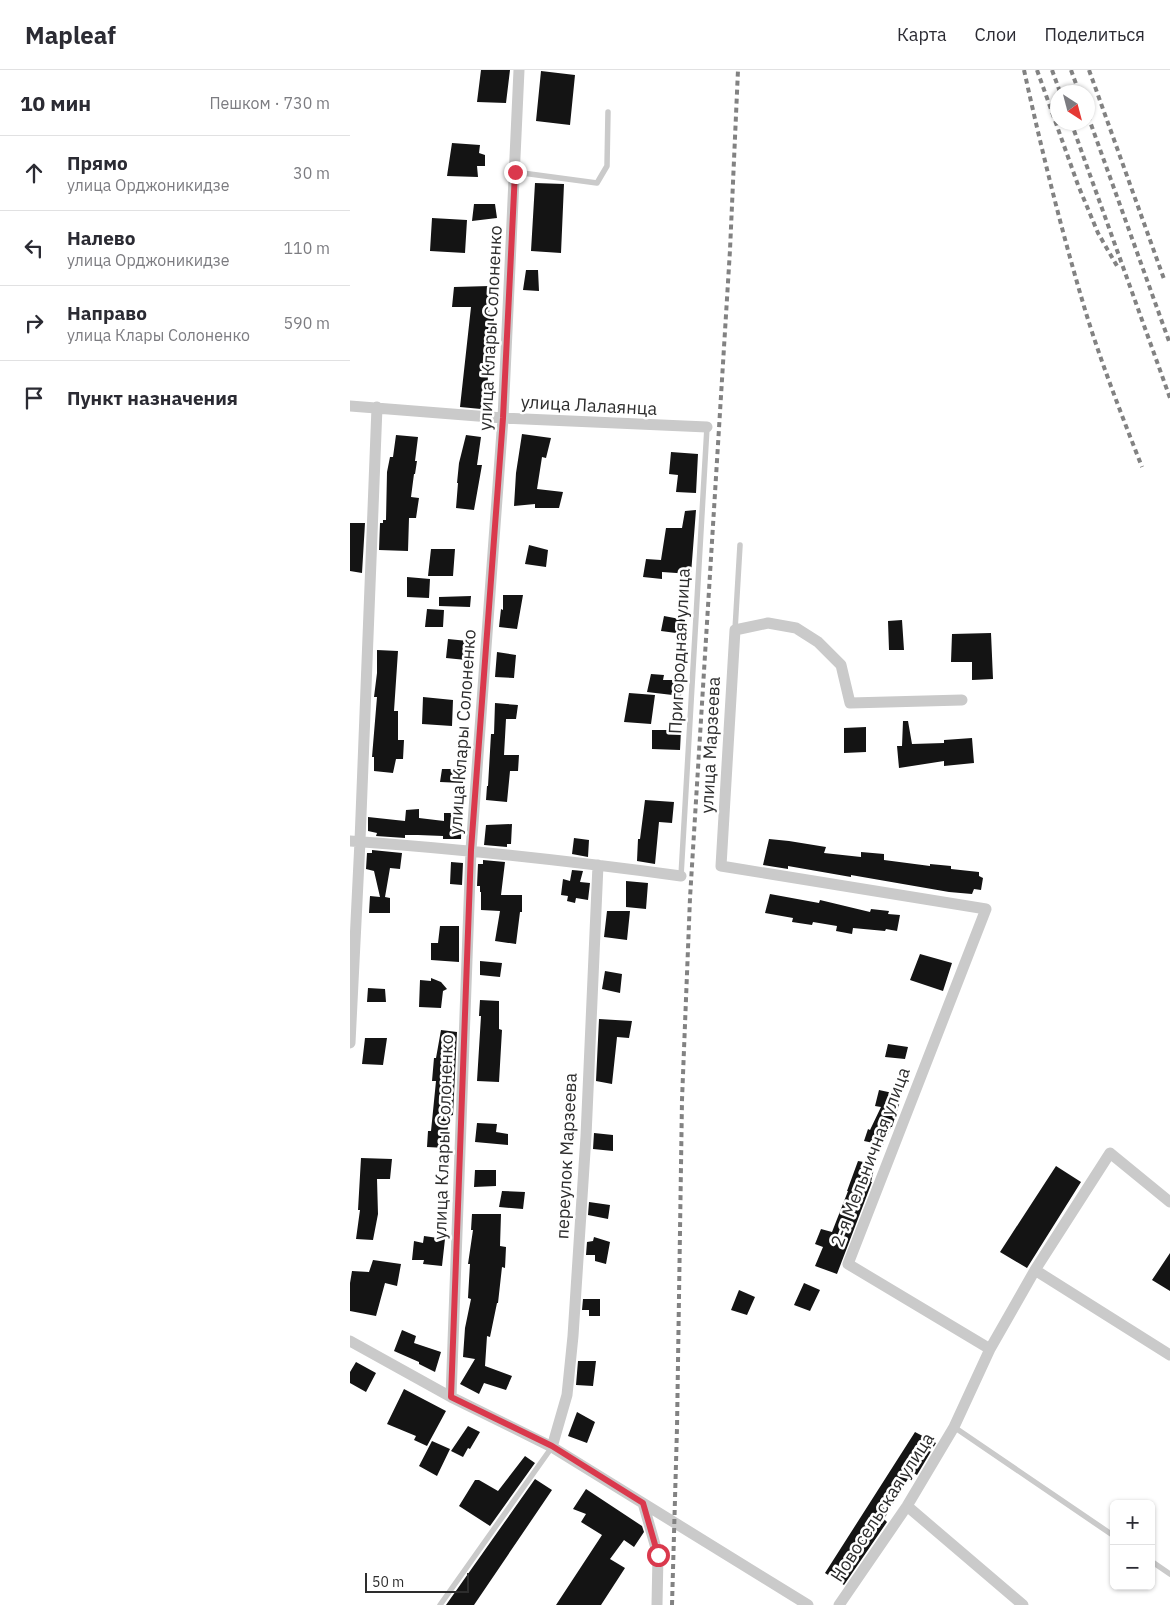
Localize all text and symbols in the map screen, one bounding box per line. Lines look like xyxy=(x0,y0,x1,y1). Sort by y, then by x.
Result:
text: Mapleaf xyxy=(25,19,116,51)
text: Карта xyxy=(897,23,947,46)
text: Слои xyxy=(975,23,1017,46)
text: Поделиться xyxy=(1045,23,1145,46)
north arrow xyxy=(1050,85,1095,130)
text: 10 мин xyxy=(20,89,91,117)
text: Пешком · 730 m xyxy=(209,93,330,113)
text: Прямо xyxy=(67,151,128,175)
icon: ahead xyxy=(20,159,48,187)
route end xyxy=(504,161,527,184)
text: 30 m xyxy=(293,163,330,183)
text: улица Орджоникидзе xyxy=(67,175,230,195)
street label: улица Клары Солоненко xyxy=(473,225,507,431)
text: Налево xyxy=(67,226,136,250)
icon: left xyxy=(20,234,48,262)
text: 110 m xyxy=(283,238,330,258)
text: улица Орджоникидзе xyxy=(67,250,230,270)
text: Направо xyxy=(67,301,147,325)
icon: right xyxy=(20,309,48,337)
text: 590 m xyxy=(283,313,330,333)
text: улица Клары Солоненко xyxy=(67,325,250,345)
icon: arrive xyxy=(20,384,48,412)
text: Пункт назначения xyxy=(67,386,238,410)
street label: улица Лалаянца xyxy=(520,390,658,420)
street label: Пригородная улица xyxy=(663,567,695,735)
street label: улица Клары Солоненко xyxy=(443,629,481,835)
street label: улица Марзеева xyxy=(695,676,725,814)
street label: улица Клары Солоненко xyxy=(428,1034,458,1240)
street label: 2-я Мельничная улица xyxy=(825,1064,915,1250)
street label: переулок Марзеева xyxy=(550,1072,582,1240)
street label: Новосельская улица xyxy=(825,1428,939,1586)
map controls xyxy=(1110,1500,1155,1590)
button: + xyxy=(1110,1500,1155,1545)
route start xyxy=(647,1544,670,1567)
button: − xyxy=(1110,1545,1155,1590)
scale bar xyxy=(365,1570,469,1593)
text: 50 m xyxy=(372,1573,404,1591)

